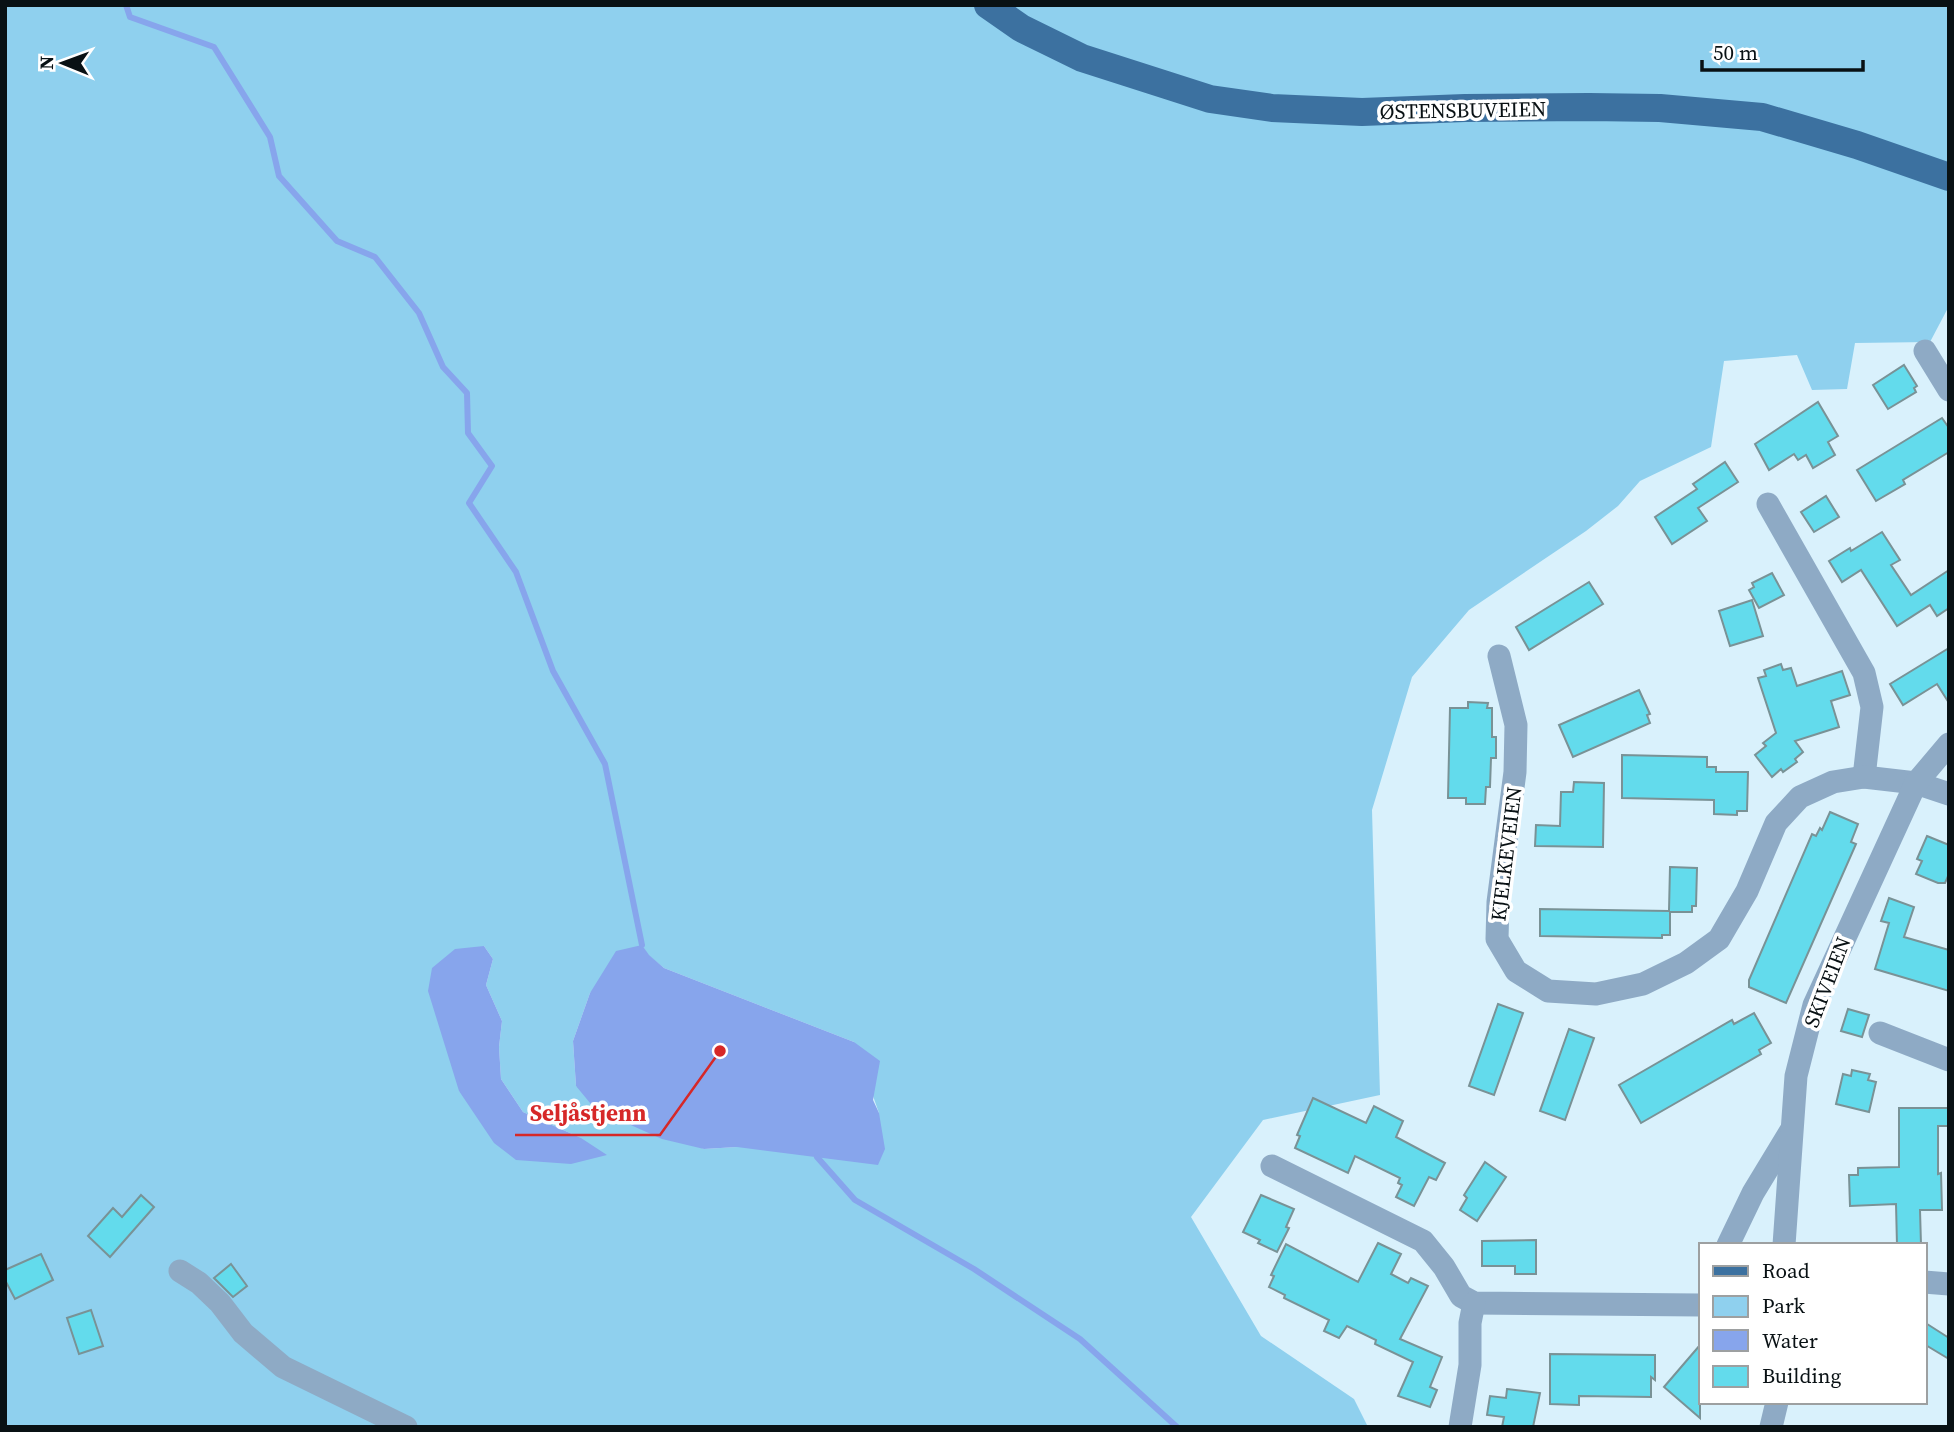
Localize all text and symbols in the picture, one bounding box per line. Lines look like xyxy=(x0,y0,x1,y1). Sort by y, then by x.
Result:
north arrow xyxy=(28,28,98,98)
scale bar xyxy=(1702,28,1863,72)
text: 50 m xyxy=(1713,38,1758,67)
text: N xyxy=(33,55,59,70)
street label: ØSTENSBUVEIEN xyxy=(1379,94,1547,126)
street label: KJELKEVEIEN xyxy=(1483,785,1529,923)
street label: SKIVEIEN xyxy=(1796,932,1858,1032)
callout: Seljåstjenn xyxy=(515,1091,660,1135)
text: Seljåstjenn xyxy=(530,1097,646,1129)
legend xyxy=(1699,1243,1926,1404)
text: Road xyxy=(1762,1256,1810,1285)
text: Park xyxy=(1762,1291,1806,1320)
text: Water xyxy=(1762,1326,1818,1355)
text: Building xyxy=(1762,1361,1841,1390)

